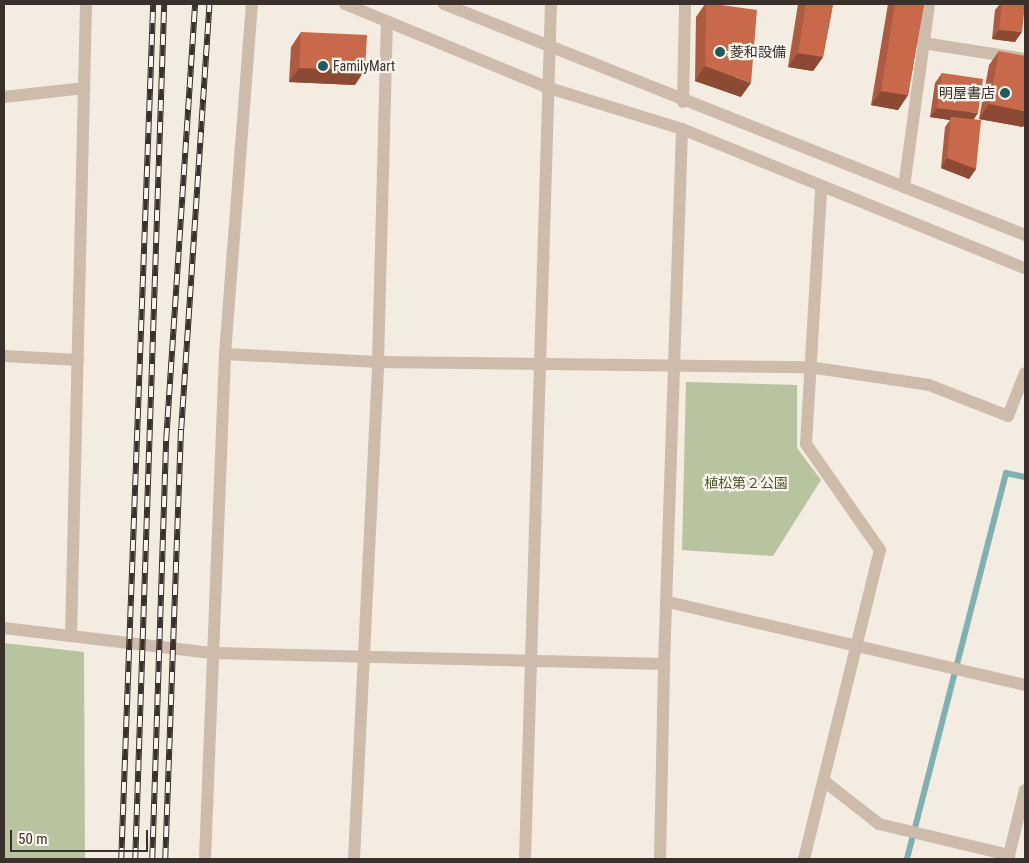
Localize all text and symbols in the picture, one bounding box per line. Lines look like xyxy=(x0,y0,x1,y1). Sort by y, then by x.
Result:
place label: 菱和設備 xyxy=(730,44,786,60)
marker: 菱和設備 xyxy=(714,46,726,58)
place label: FamilyMart xyxy=(333,58,395,74)
marker: FamilyMart xyxy=(317,60,329,72)
place label: 明屋書店 xyxy=(939,85,995,101)
marker: 明屋書店 xyxy=(999,87,1011,99)
park label: 植松第２公園 xyxy=(704,475,788,491)
scale bar xyxy=(12,820,150,852)
text: 50 m xyxy=(18,830,48,848)

